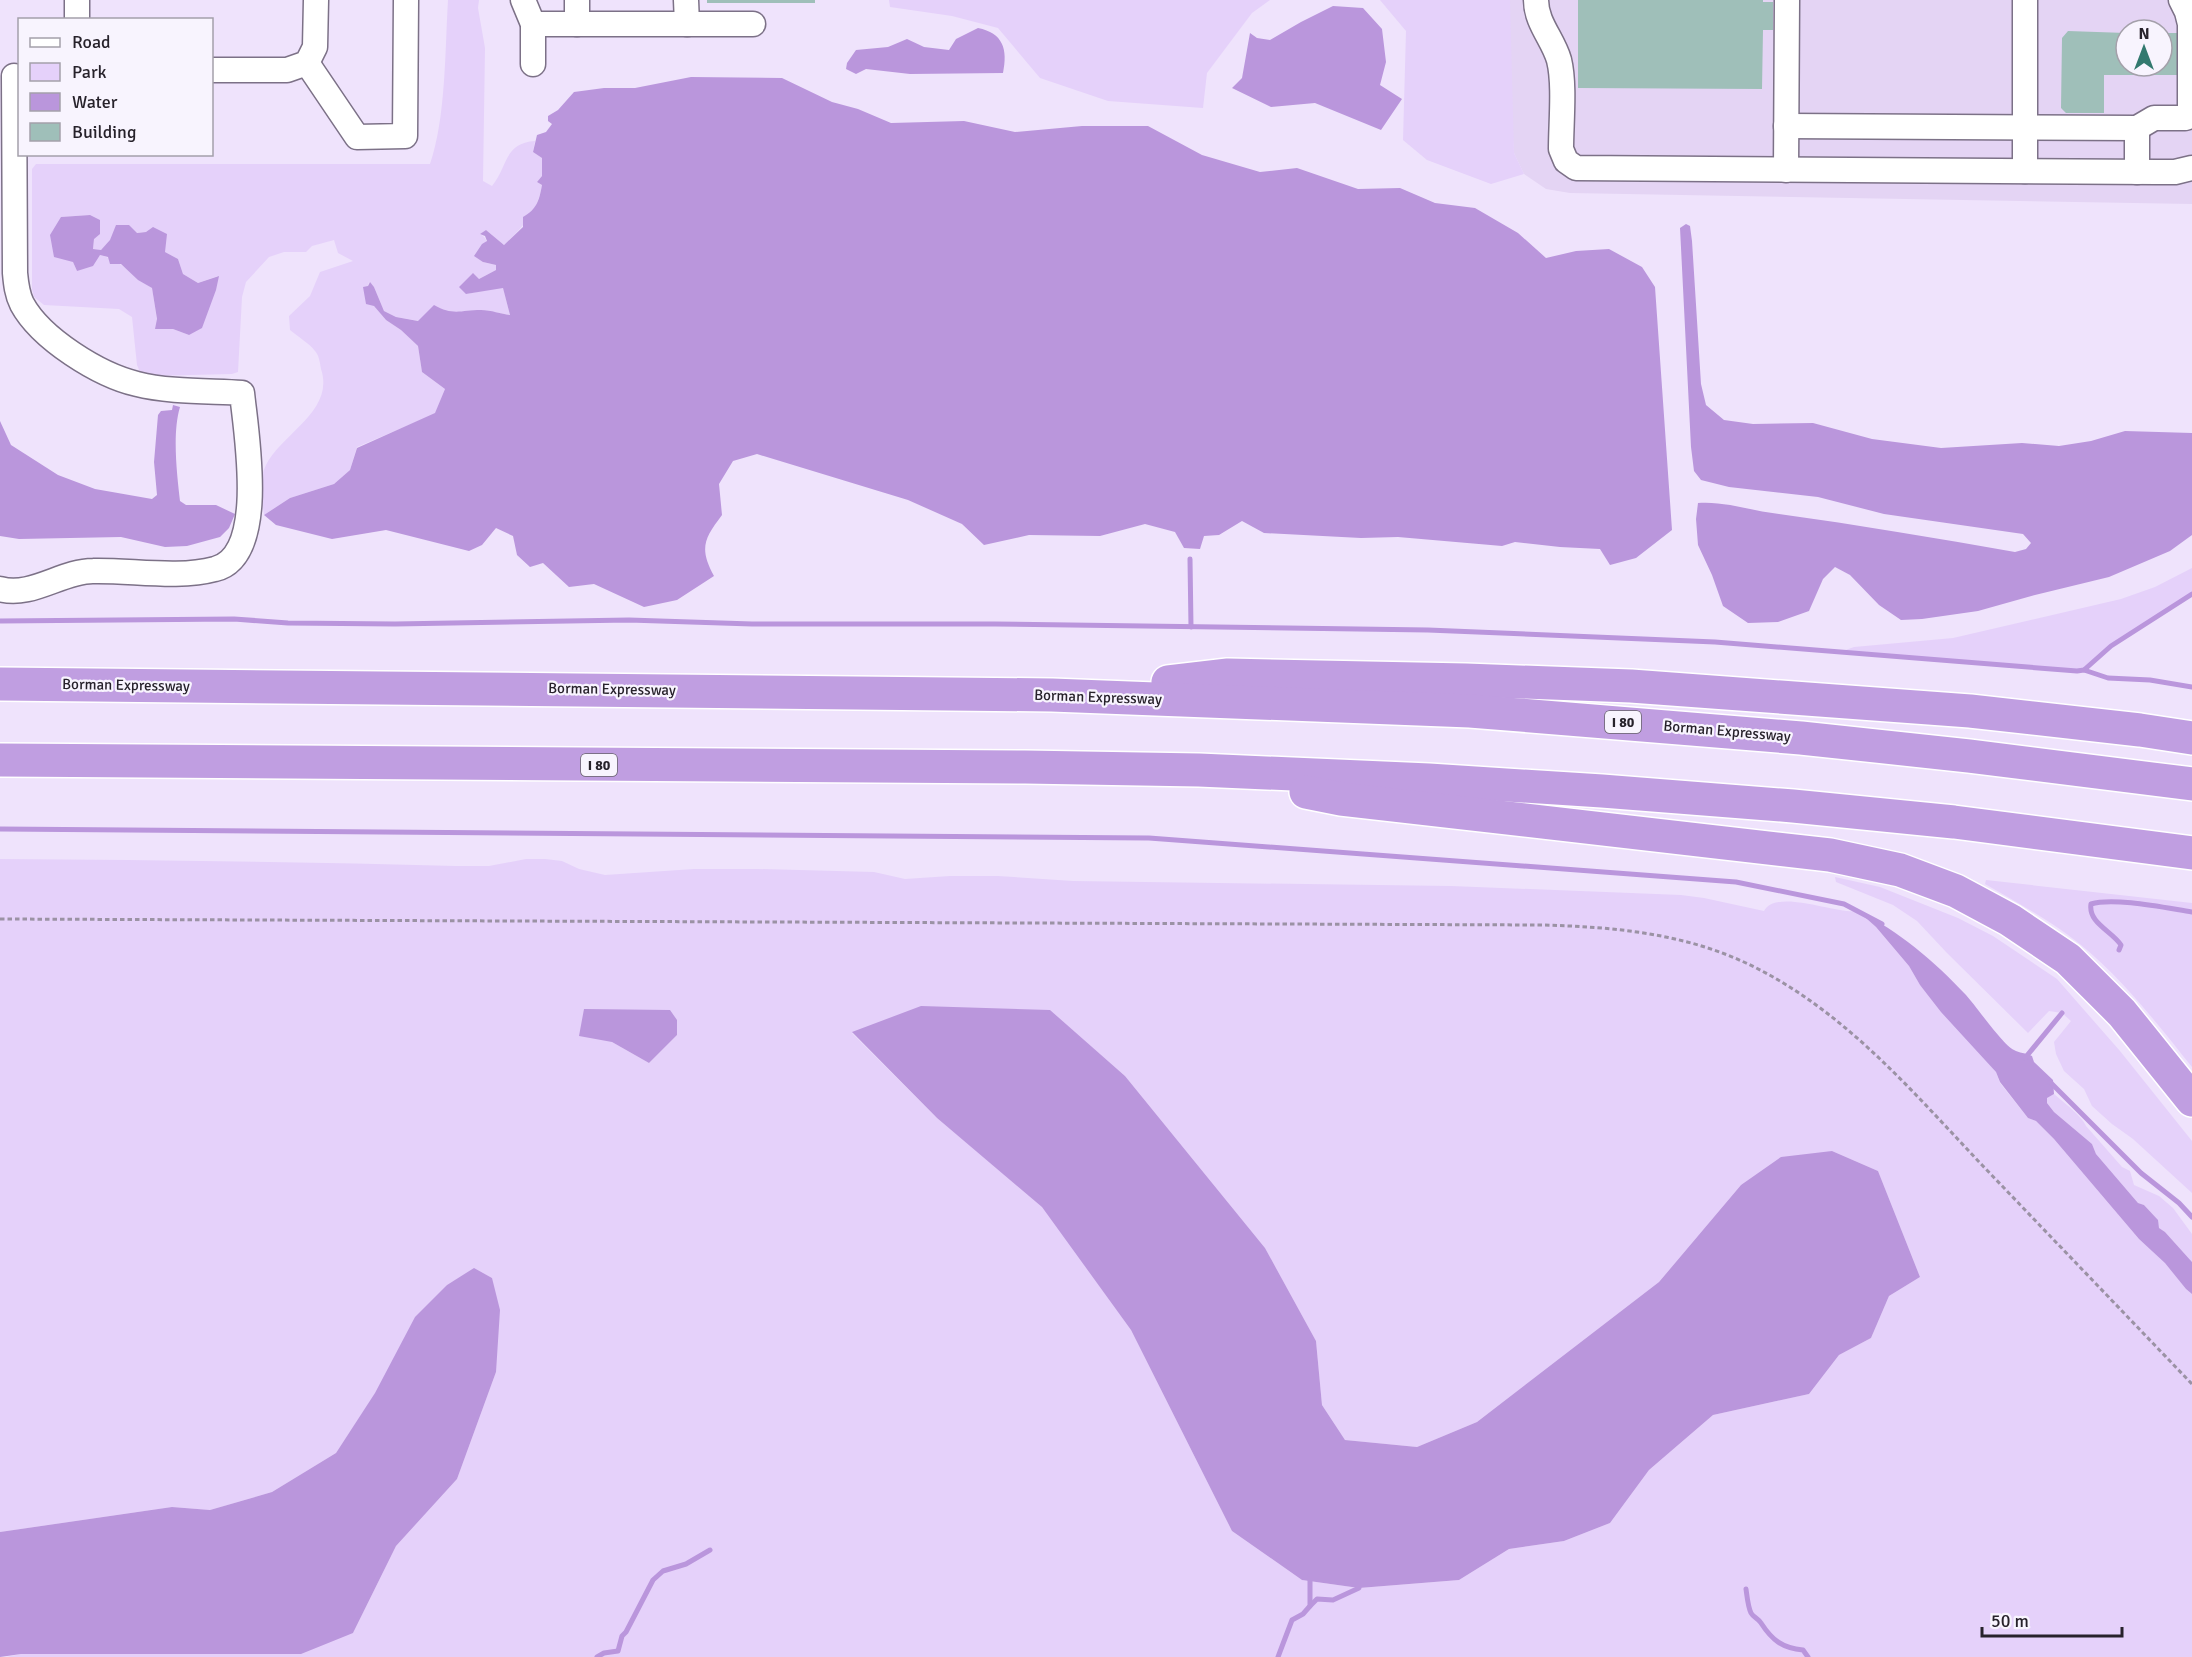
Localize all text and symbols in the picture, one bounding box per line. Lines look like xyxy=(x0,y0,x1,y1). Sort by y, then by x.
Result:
legend xyxy=(18,18,213,156)
north arrow xyxy=(2114,18,2174,78)
text: N xyxy=(2138,24,2150,44)
text: Road xyxy=(72,31,111,53)
text: Park xyxy=(72,61,107,83)
text: Water xyxy=(72,91,118,113)
text: Building xyxy=(72,121,136,143)
street label: Borman Expressway xyxy=(62,675,190,695)
street label: Borman Expressway xyxy=(548,679,676,699)
street label: Borman Expressway xyxy=(1034,686,1162,708)
road number: I 80 xyxy=(1605,711,1641,733)
street label: Borman Expressway xyxy=(1663,716,1791,746)
road number: I 80 xyxy=(581,754,617,776)
scale bar xyxy=(1982,1600,2122,1638)
text: 50 m xyxy=(1991,1610,2029,1632)

